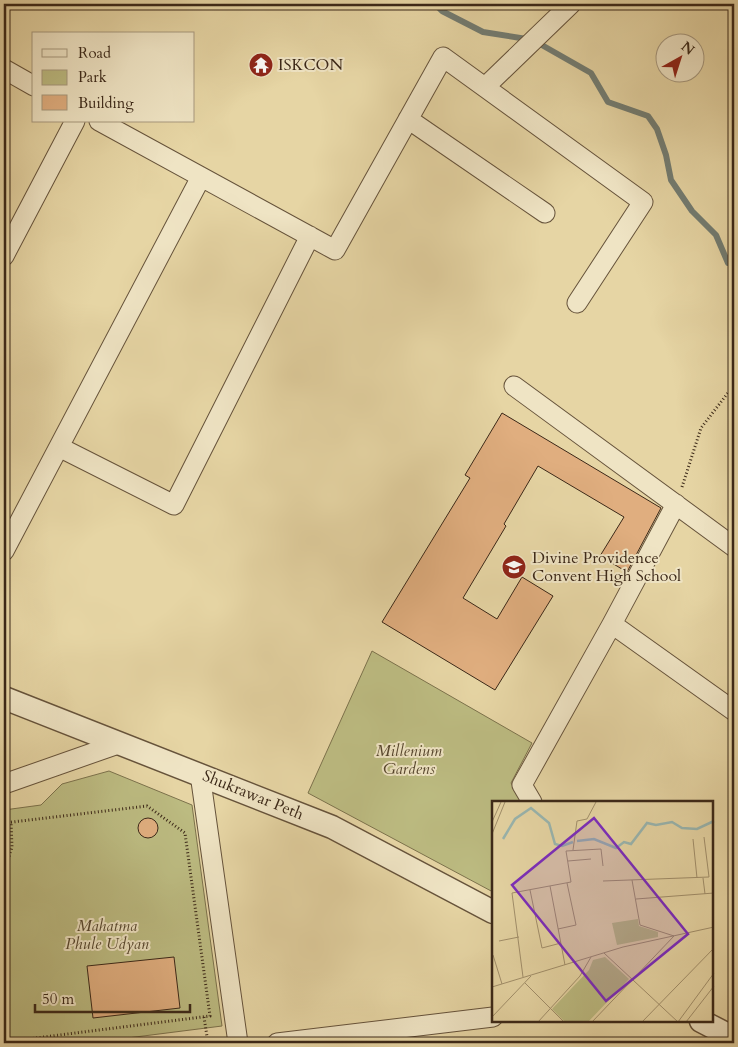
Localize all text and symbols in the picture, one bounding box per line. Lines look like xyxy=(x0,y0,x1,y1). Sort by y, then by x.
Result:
legend xyxy=(32,32,195,122)
north arrow xyxy=(656,32,706,82)
text: N xyxy=(677,37,699,59)
text: Road xyxy=(78,43,111,63)
temple icon: ISKCON xyxy=(248,52,274,78)
place label: ISKCON xyxy=(278,54,343,76)
text: Park xyxy=(78,67,107,87)
text: Building xyxy=(78,93,134,113)
place label: Divine Providence Convent High School xyxy=(532,547,681,587)
school or university icon: Divine Providence Convent High School xyxy=(501,554,527,580)
park label: Millenium Gardens xyxy=(376,740,442,780)
street label: Shukrawar Peth xyxy=(199,765,307,825)
inset map xyxy=(492,801,713,1022)
park label: Mahatma Phule Udyan xyxy=(65,915,149,955)
scale bar xyxy=(35,982,190,1014)
text: 50 m xyxy=(42,989,74,1009)

